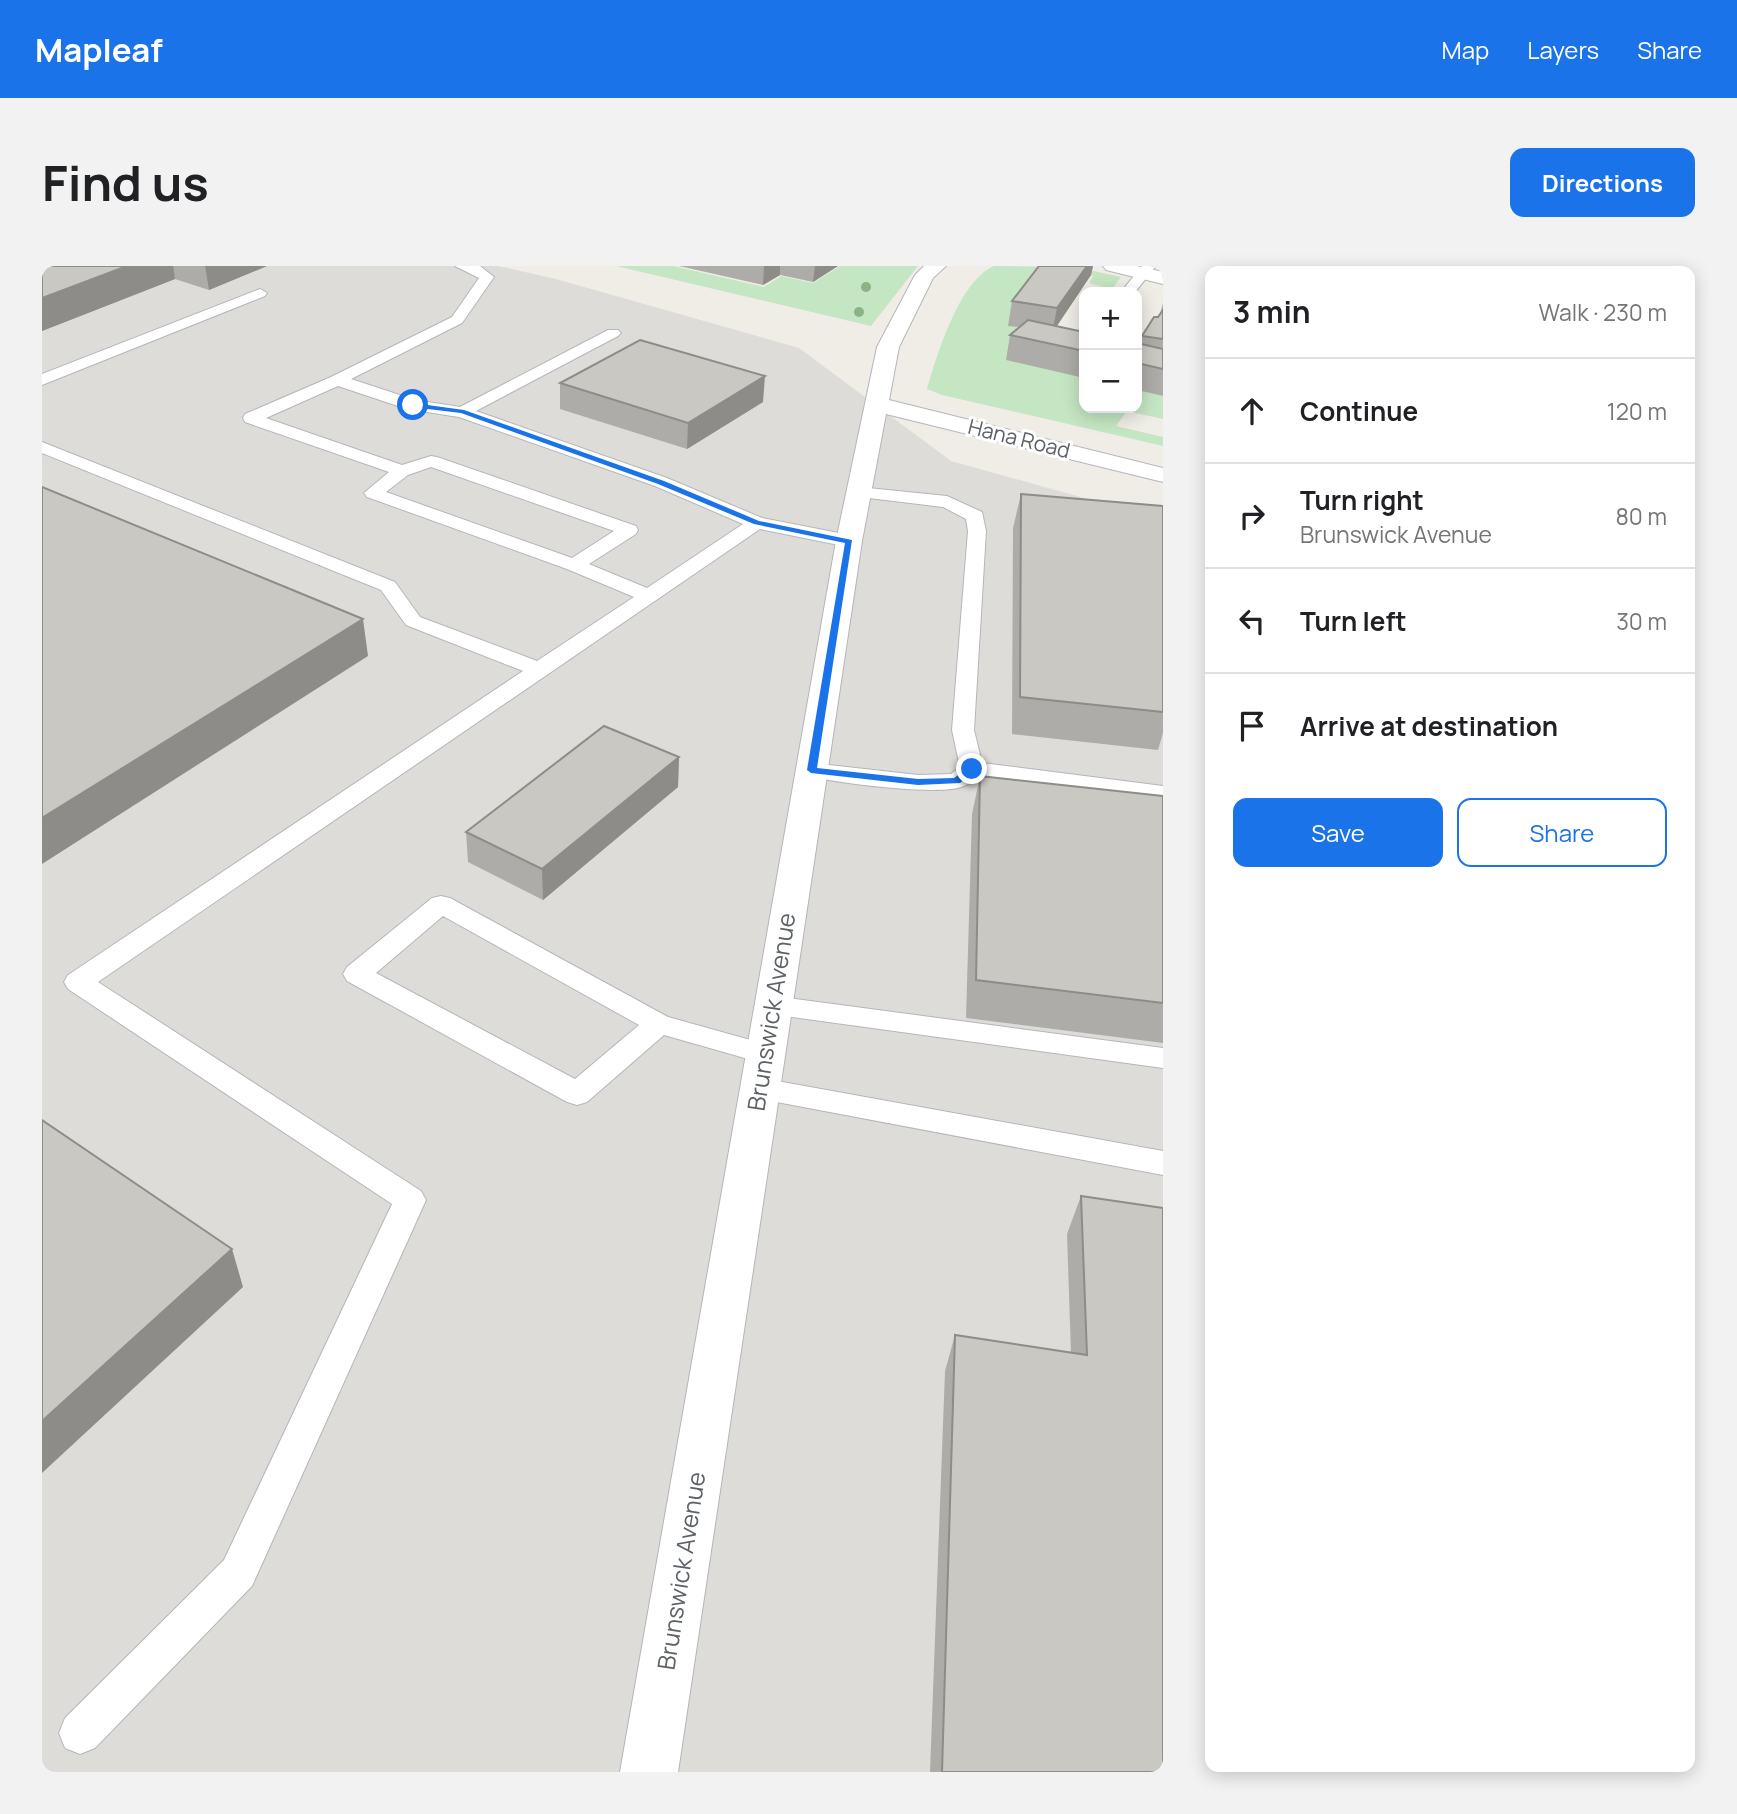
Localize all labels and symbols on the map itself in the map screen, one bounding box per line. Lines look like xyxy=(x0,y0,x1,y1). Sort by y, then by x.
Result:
route start xyxy=(397,389,428,420)
street label: Hana Road xyxy=(965,412,1073,464)
route end xyxy=(956,753,987,784)
street label: Brunswick Avenue xyxy=(739,910,802,1113)
street label: Brunswick Avenue xyxy=(649,1469,712,1672)

